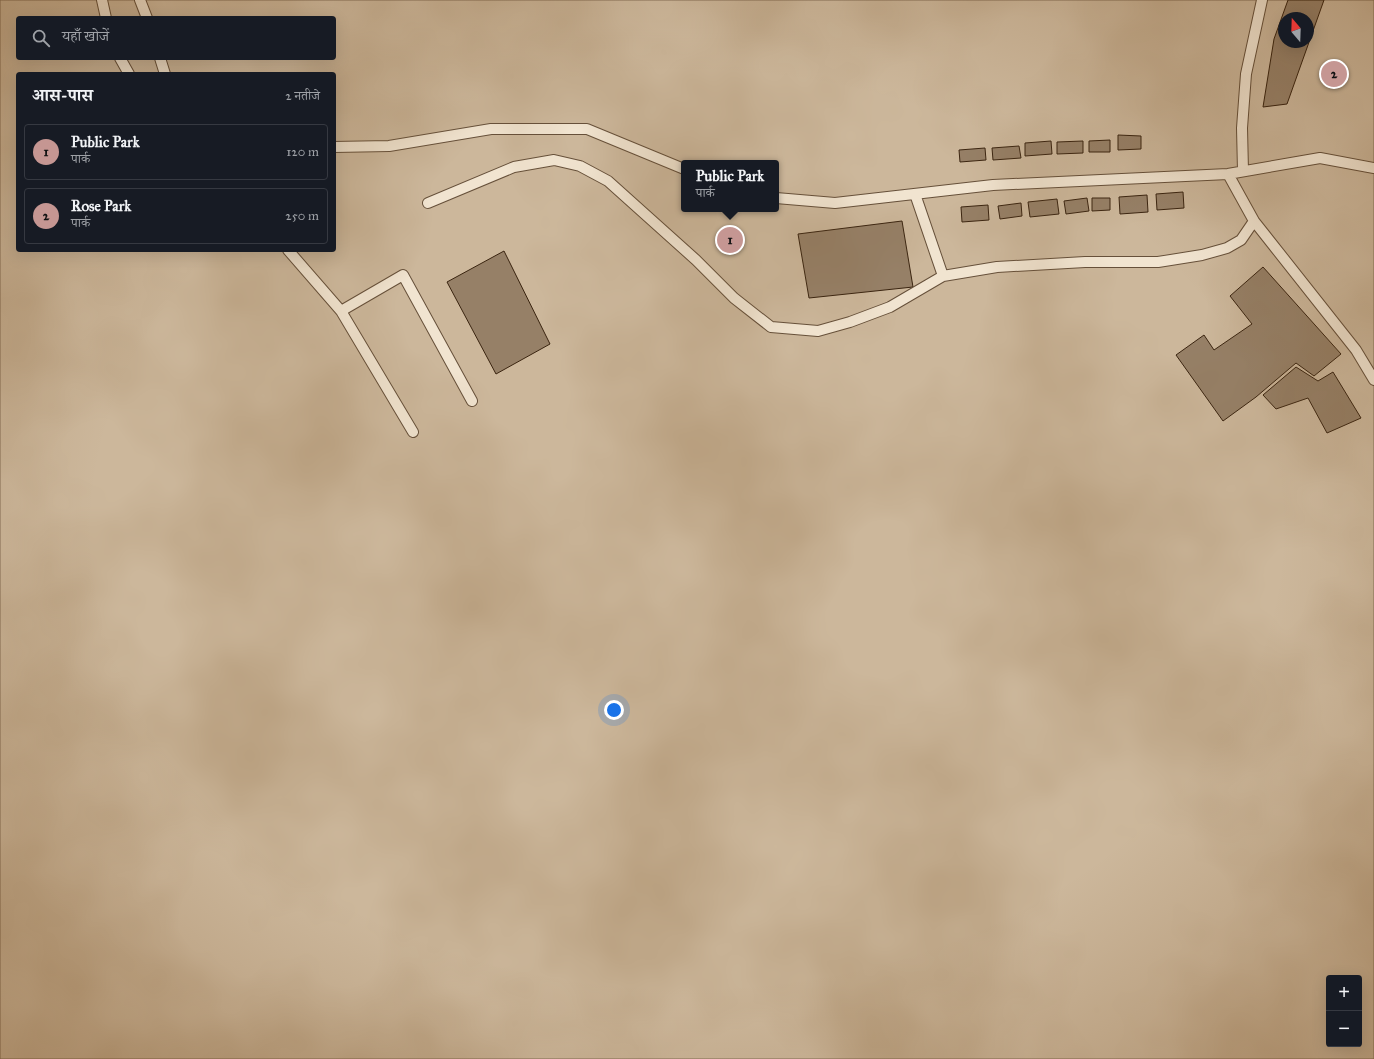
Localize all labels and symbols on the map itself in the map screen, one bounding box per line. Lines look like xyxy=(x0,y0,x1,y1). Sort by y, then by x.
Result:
north arrow xyxy=(1278,12,1314,48)
pin: 2 xyxy=(1321,59,1347,89)
pin: 1 xyxy=(717,225,743,255)
your location xyxy=(604,700,624,720)

